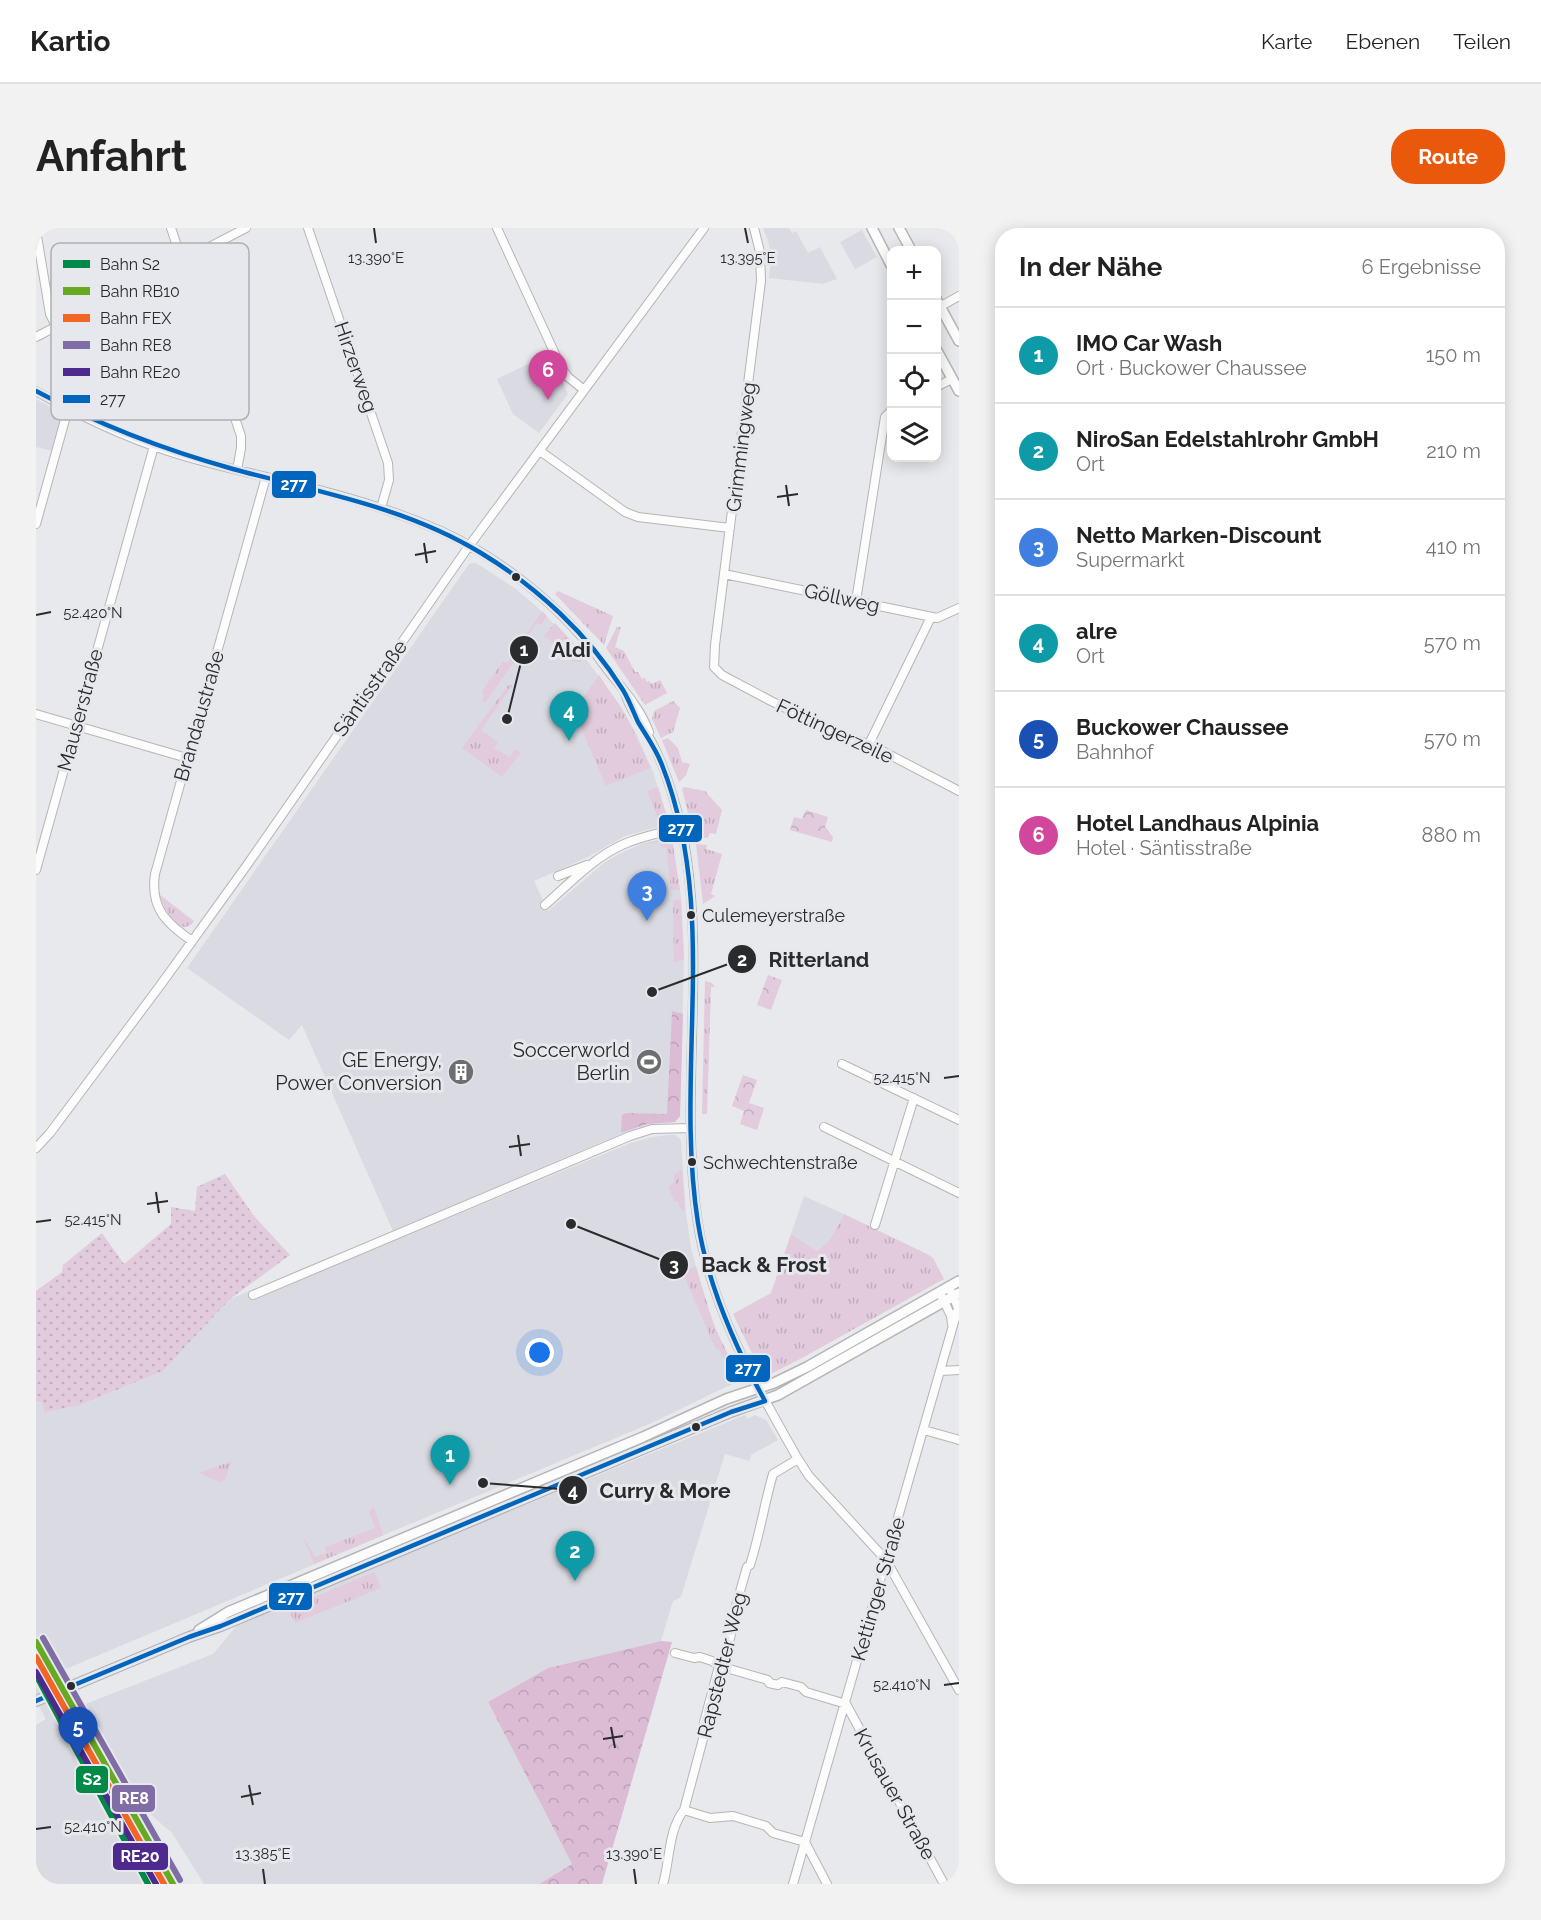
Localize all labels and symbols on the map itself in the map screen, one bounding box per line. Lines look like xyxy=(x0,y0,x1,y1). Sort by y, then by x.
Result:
legend xyxy=(51,243,249,420)
text: 13.390°E xyxy=(348,249,404,267)
text: 13.395°E xyxy=(720,249,776,267)
text: Bahn S2 xyxy=(100,255,160,274)
text: Bahn RB10 xyxy=(100,282,180,301)
text: Bahn FEX xyxy=(100,309,172,328)
street label: Hirzerweg xyxy=(329,318,383,416)
text: Bahn RE8 xyxy=(100,336,172,355)
pin: 6 xyxy=(528,350,568,400)
text: Bahn RE20 xyxy=(100,363,180,382)
street label: Grimmingweg xyxy=(721,381,761,513)
text: 277 xyxy=(100,390,126,409)
line badge: 277 xyxy=(271,470,317,499)
text: 277 xyxy=(280,475,308,494)
unlabelled marker xyxy=(510,571,522,583)
street label: Göllweg xyxy=(802,578,882,618)
text: 52.420°N xyxy=(63,604,123,622)
callout: Aldi xyxy=(509,630,603,669)
street label: Säntisstraße xyxy=(328,635,412,741)
text: Aldi xyxy=(551,637,591,662)
text: 1 xyxy=(520,639,529,660)
street label: Mauserstraße xyxy=(52,646,108,774)
street label: Brandaustraße xyxy=(169,648,229,784)
pin: 4 xyxy=(550,692,588,741)
street label: Föttingerzeile xyxy=(773,693,898,769)
line badge: 277 xyxy=(658,814,703,843)
text: 277 xyxy=(667,819,695,838)
pin: 3 xyxy=(628,872,666,921)
place label: Culemeyerstraße xyxy=(702,905,845,926)
marker: Culemeyerstraße xyxy=(685,909,697,921)
callout: Ritterland xyxy=(727,940,882,979)
text: Ritterland xyxy=(769,947,869,972)
text: 2 xyxy=(737,949,747,970)
place label: Soccerworld Berlin xyxy=(513,1038,630,1085)
sports icon: Soccerworld Berlin xyxy=(634,1047,664,1077)
place label: GE Energy, Power Conversion xyxy=(275,1048,442,1095)
building icon: GE Energy, Power Conversion xyxy=(446,1057,476,1087)
text: 52.415°N xyxy=(873,1069,931,1087)
place label: Schwechtenstraße xyxy=(703,1152,858,1173)
marker: Schwechtenstraße xyxy=(686,1156,698,1168)
text: 52.415°N xyxy=(64,1211,122,1229)
callout: Back & Frost xyxy=(659,1246,839,1285)
text: Back & Frost xyxy=(701,1252,827,1277)
text: 3 xyxy=(669,1254,679,1275)
your location xyxy=(525,1338,554,1367)
line badge: 277 xyxy=(725,1354,771,1383)
text: 277 xyxy=(734,1359,762,1378)
unlabelled marker xyxy=(690,1421,702,1433)
pin: 1 xyxy=(430,1436,470,1485)
callout: Curry & More xyxy=(558,1471,743,1510)
text: Curry & More xyxy=(600,1478,731,1503)
text: 4 xyxy=(568,1480,578,1501)
street label: Kettinger Straße xyxy=(846,1514,910,1664)
pin: 2 xyxy=(556,1532,594,1581)
line badge: 277 xyxy=(268,1582,313,1611)
text: 277 xyxy=(277,1588,305,1607)
street label: Rapstedter Weg xyxy=(692,1590,752,1740)
text: 52.410°N xyxy=(873,1676,931,1694)
unlabelled marker xyxy=(65,1680,77,1692)
pin: 5 xyxy=(58,1708,98,1757)
street label: Krusauer Straße xyxy=(849,1724,941,1864)
line badge: S2 xyxy=(75,1765,109,1794)
text: S2 xyxy=(83,1770,101,1789)
line badge: RE8 xyxy=(111,1784,156,1813)
text: RE8 xyxy=(119,1789,149,1808)
text: 52.410°N xyxy=(64,1818,122,1836)
line badge: RE20 xyxy=(112,1842,169,1871)
text: 13.385°E xyxy=(235,1845,291,1863)
text: 13.390°E xyxy=(606,1845,662,1863)
text: RE20 xyxy=(120,1847,160,1866)

